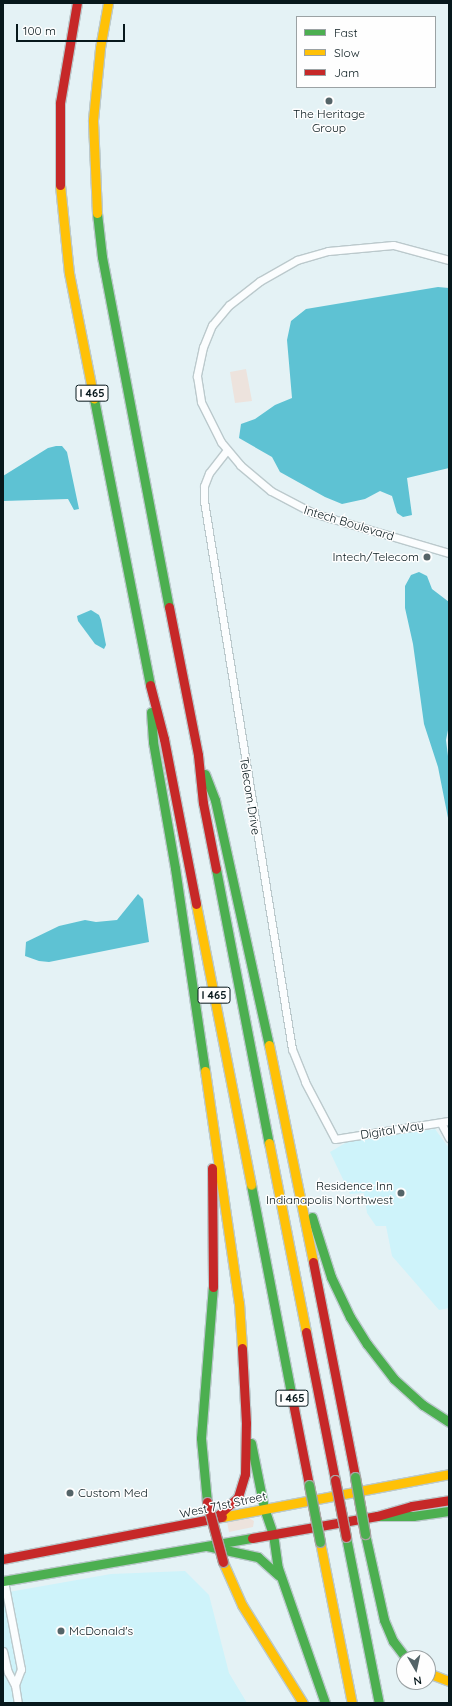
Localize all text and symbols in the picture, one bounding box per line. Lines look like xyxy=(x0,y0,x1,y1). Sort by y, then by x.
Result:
scale bar xyxy=(18,16,127,42)
legend xyxy=(296,16,436,88)
text: 100 m xyxy=(23,23,56,38)
text: Fast xyxy=(334,25,358,40)
text: Slow xyxy=(334,45,360,60)
text: Jam xyxy=(334,65,359,80)
marker: The Heritage Group xyxy=(324,96,334,106)
place label: The Heritage Group xyxy=(293,107,365,135)
road number: I 465 xyxy=(75,384,109,402)
street label: Intech Boulevard xyxy=(302,502,396,544)
place label: Intech/Telecom xyxy=(333,550,419,564)
marker: Intech/Telecom xyxy=(422,552,432,562)
street label: Telecom Drive xyxy=(237,756,263,836)
road number: I 465 xyxy=(197,986,231,1004)
street label: Digital Way xyxy=(359,1118,425,1142)
place label: Residence Inn Indianapolis Northwest xyxy=(266,1179,393,1207)
marker: Residence Inn Indianapolis Northwest xyxy=(396,1188,406,1198)
road number: I 465 xyxy=(275,1389,309,1407)
place label: Custom Med xyxy=(78,1486,148,1500)
marker: Custom Med xyxy=(65,1488,75,1498)
street label: West 71st Street xyxy=(178,1489,268,1521)
place label: McDonald's xyxy=(69,1624,133,1638)
marker: McDonald's xyxy=(56,1626,66,1636)
north arrow xyxy=(396,1650,436,1690)
text: N xyxy=(413,1673,423,1688)

